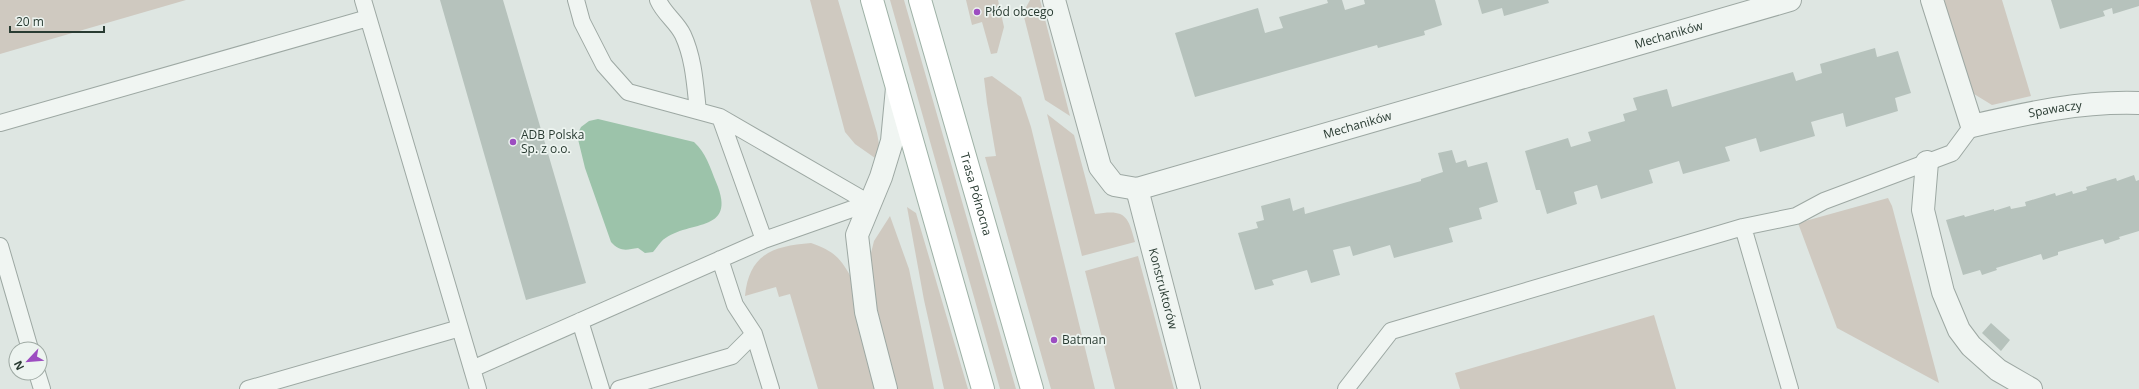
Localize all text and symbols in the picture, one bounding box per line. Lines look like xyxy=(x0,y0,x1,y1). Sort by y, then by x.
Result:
place label: Płód obcego xyxy=(985,3,1054,20)
marker: Płód obcego xyxy=(972,7,982,17)
scale bar xyxy=(10,8,104,34)
text: 20 m xyxy=(16,13,44,30)
street label: Mechaników xyxy=(1632,16,1706,53)
street label: Spawaczy xyxy=(2027,96,2084,121)
street label: Mechaników xyxy=(1321,107,1394,143)
place label: ADB Polska Sp. z o.o. xyxy=(521,126,584,157)
marker: ADB Polska Sp. z o.o. xyxy=(508,137,518,147)
street label: Trasa Północna xyxy=(956,151,996,237)
street label: Konstruktorów xyxy=(1145,246,1182,332)
place label: Batman xyxy=(1062,331,1106,348)
marker: Batman xyxy=(1049,335,1059,345)
north arrow xyxy=(8,341,48,381)
text: N xyxy=(10,358,27,373)

